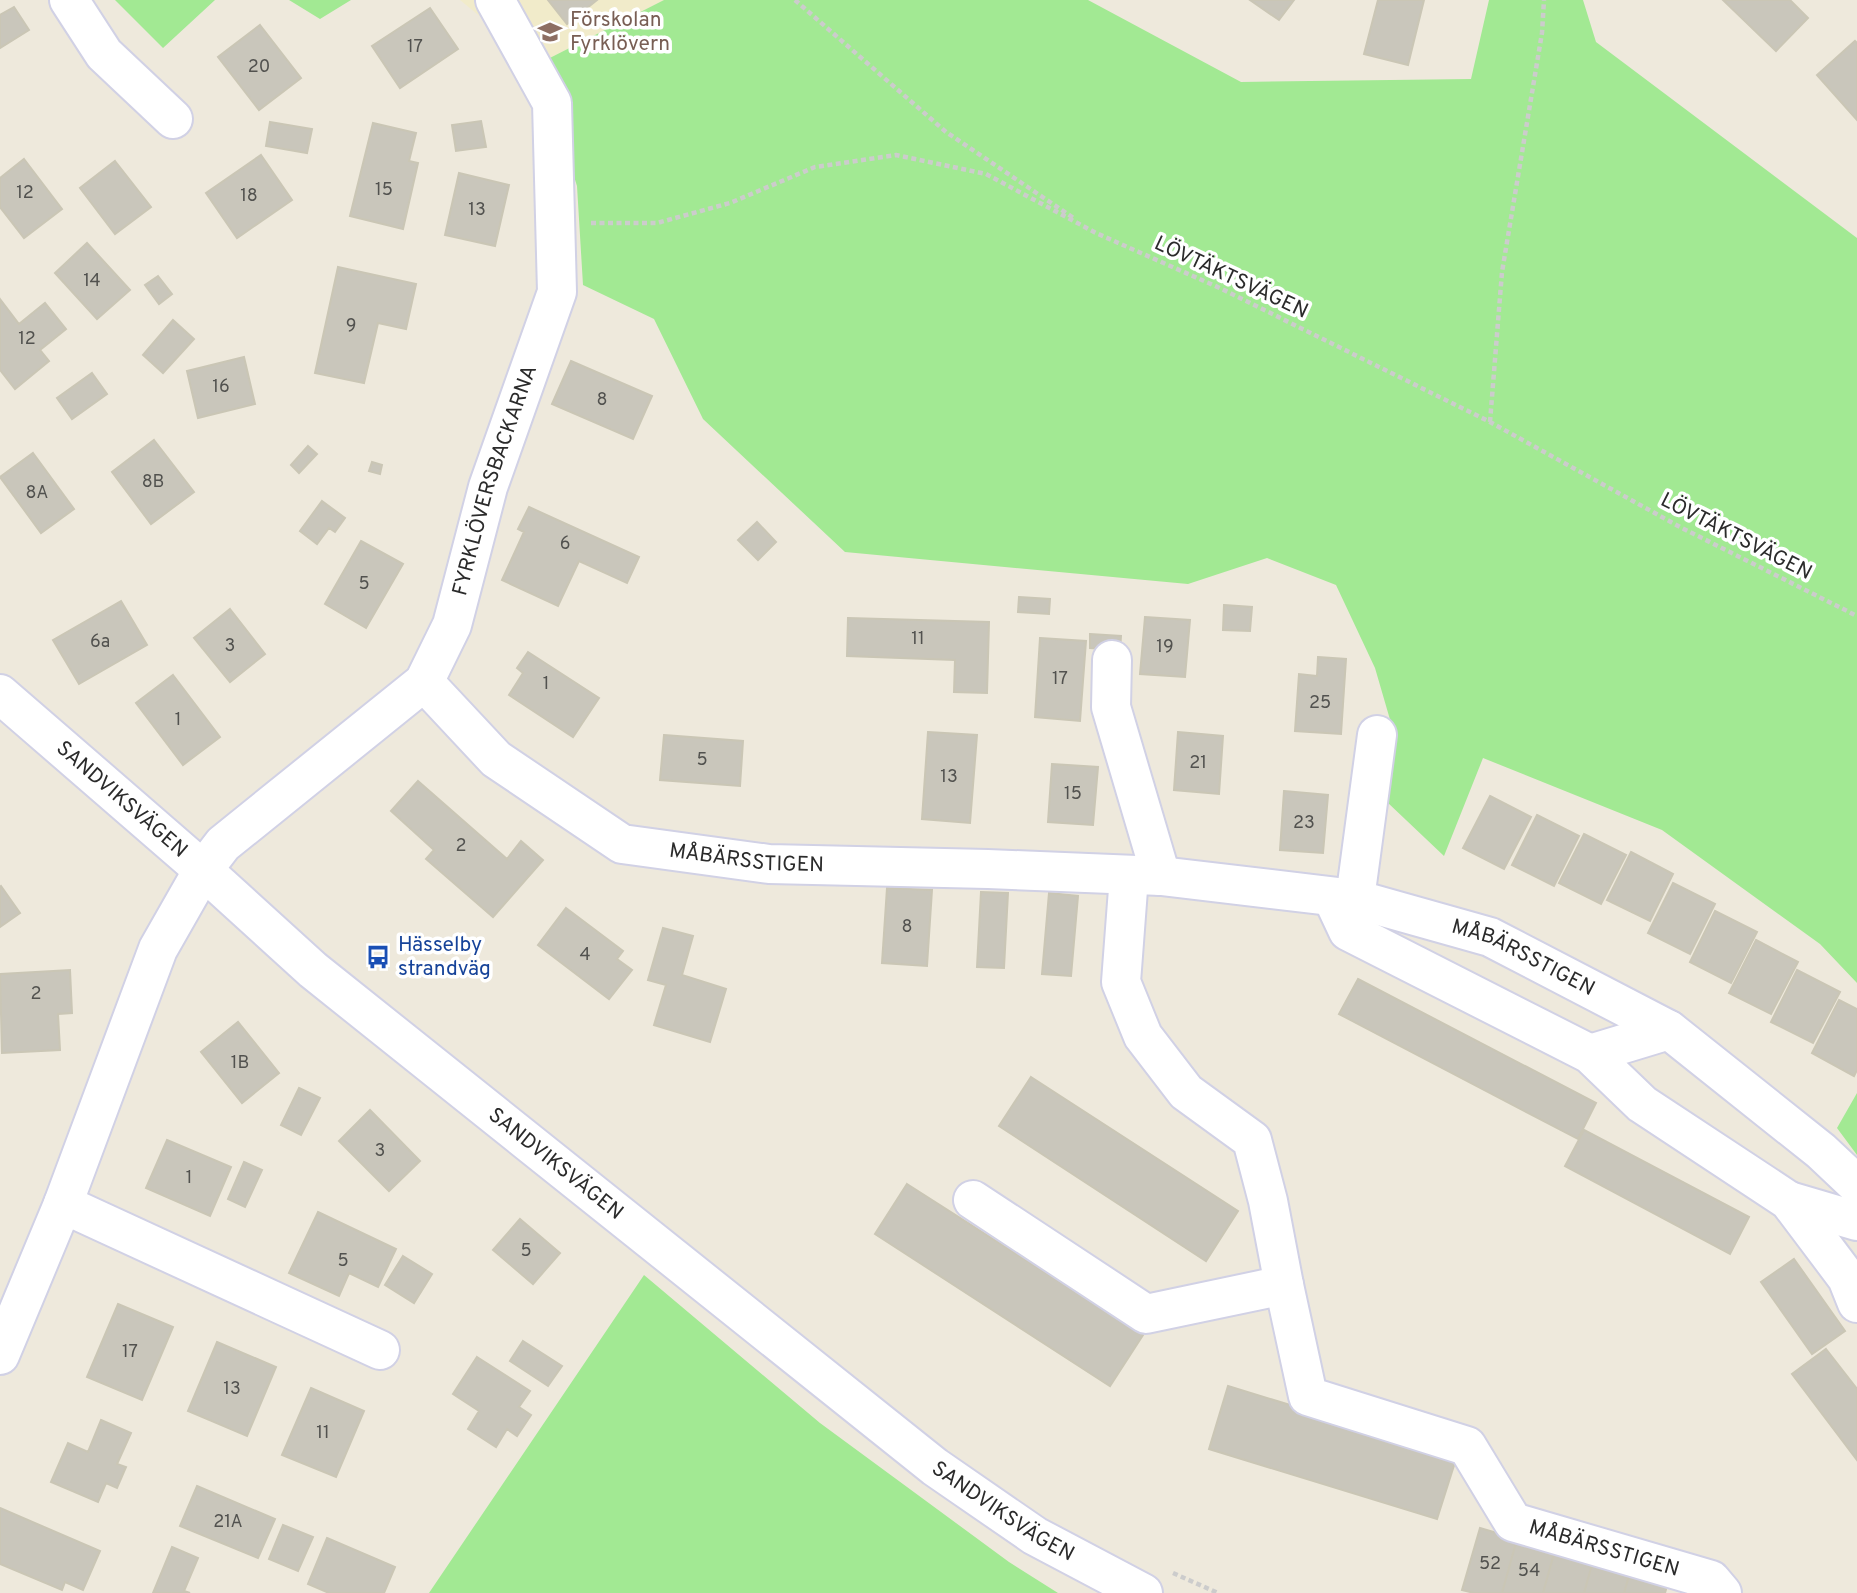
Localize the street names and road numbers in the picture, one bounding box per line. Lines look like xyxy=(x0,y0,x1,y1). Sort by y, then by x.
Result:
street label: LÖVTÄKTSVÄGEN xyxy=(1150,231,1312,325)
street label: FYRKLÖVERSBACKARNA xyxy=(447,362,544,599)
street label: LÖVTÄKTSVÄGEN xyxy=(1656,487,1816,587)
street label: SANDVIKSVÄGEN xyxy=(50,735,193,864)
street label: MÅBÄRSSTIGEN xyxy=(668,837,824,879)
street label: MÅBÄRSSTIGEN xyxy=(1448,913,1599,1003)
street label: SANDVIKSVÄGEN xyxy=(483,1102,629,1226)
street label: SANDVIKSVÄGEN xyxy=(926,1455,1079,1568)
street label: MÅBÄRSSTIGEN xyxy=(1526,1514,1683,1584)

